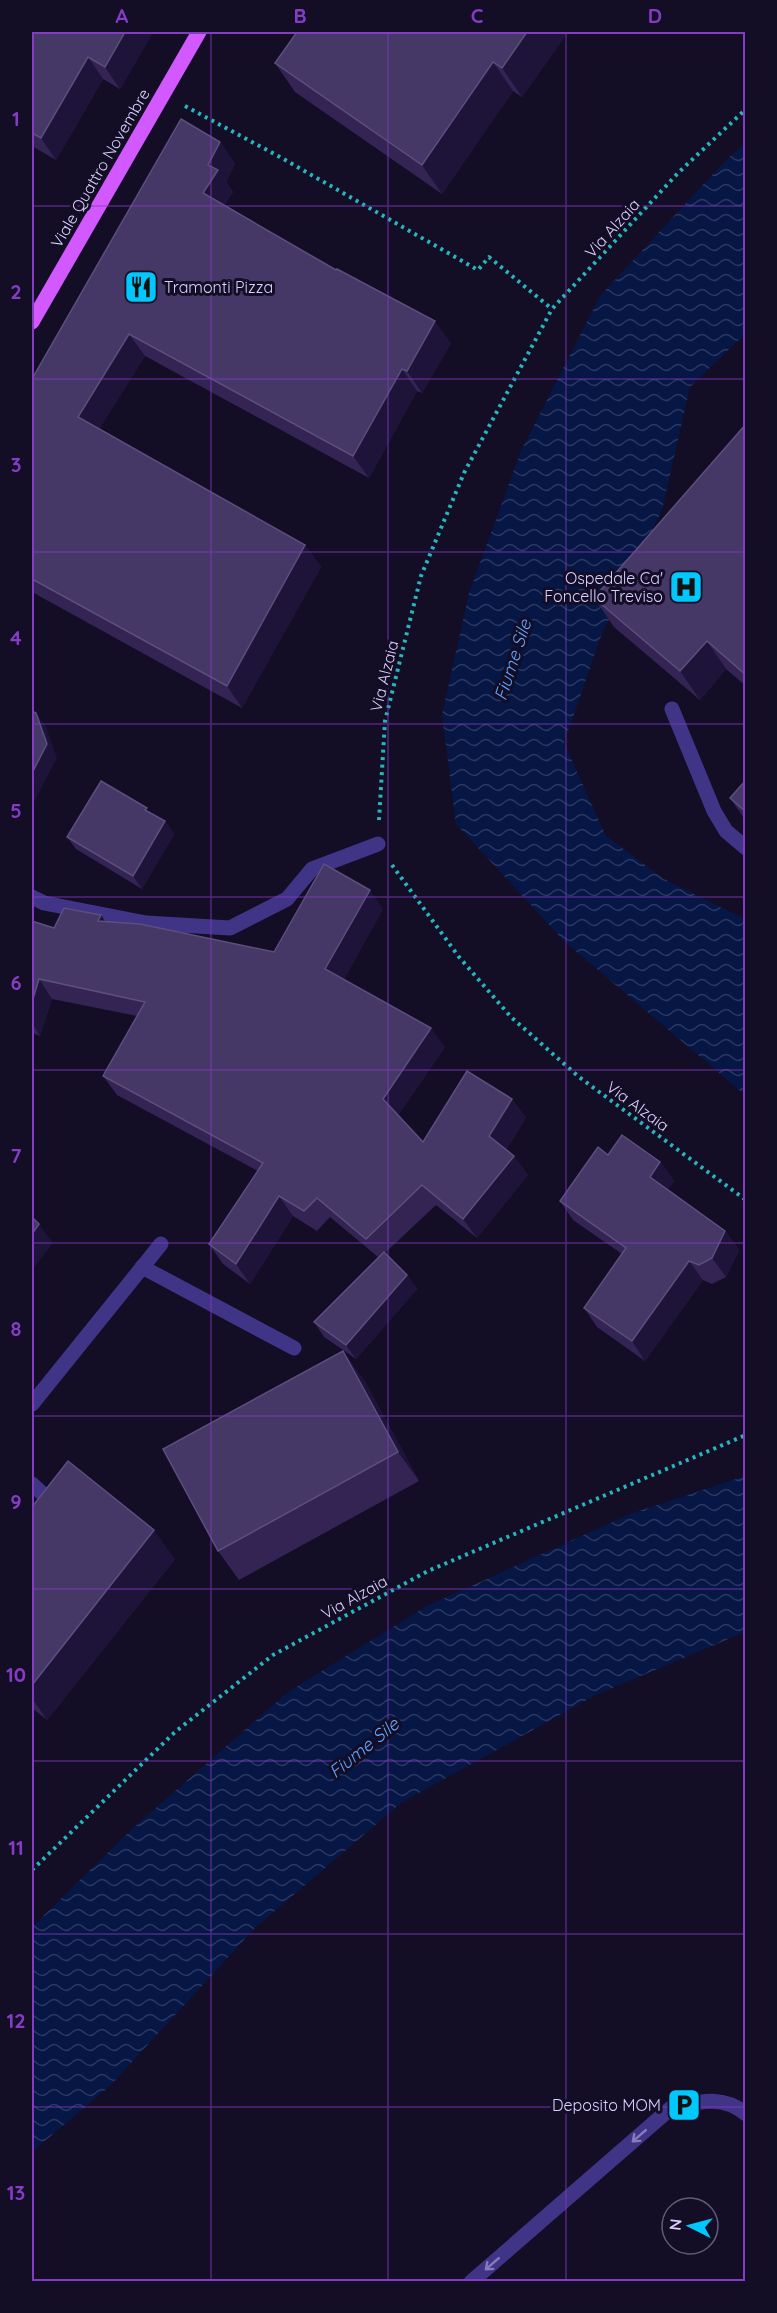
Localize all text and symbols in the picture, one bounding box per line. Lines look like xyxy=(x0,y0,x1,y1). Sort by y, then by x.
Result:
text: A xyxy=(116,3,129,28)
text: B xyxy=(293,3,307,28)
text: C xyxy=(471,3,484,28)
text: D xyxy=(648,3,662,28)
street label: Viale Quattro Novembre xyxy=(46,85,154,251)
text: 1 xyxy=(12,106,20,131)
street label: Via Alzaia xyxy=(580,194,644,262)
restaurant icon: Tramonti Pizza xyxy=(123,269,159,305)
place label: Tramonti Pizza xyxy=(164,277,273,297)
text: 2 xyxy=(10,279,22,304)
text: 3 xyxy=(11,452,21,477)
place label: Ospedale Ca' Foncello Treviso xyxy=(544,568,663,606)
hospital icon: Ospedale Ca' Foncello Treviso xyxy=(668,569,704,605)
water label: Fiume Sile xyxy=(489,616,537,703)
text: 4 xyxy=(10,625,22,650)
street label: Via Alzaia xyxy=(366,638,402,714)
text: 5 xyxy=(10,798,22,823)
text: 6 xyxy=(10,970,22,995)
street label: Via Alzaia xyxy=(603,1077,673,1135)
text: 7 xyxy=(11,1143,22,1168)
text: 8 xyxy=(11,1316,22,1341)
text: 9 xyxy=(10,1489,22,1514)
street label: Via Alzaia xyxy=(317,1571,391,1623)
text: 10 xyxy=(6,1662,26,1687)
water label: Fiume Sile xyxy=(324,1712,404,1783)
text: 11 xyxy=(8,1835,24,1860)
text: 12 xyxy=(6,2008,26,2033)
parking icon: Deposito MOM xyxy=(666,2087,702,2123)
place label: Deposito MOM xyxy=(552,2095,661,2115)
one-way arrow xyxy=(631,2129,647,2142)
text: 13 xyxy=(7,2180,25,2205)
north arrow xyxy=(660,2196,720,2256)
text: N xyxy=(665,2218,686,2231)
one-way arrow xyxy=(485,2257,500,2271)

